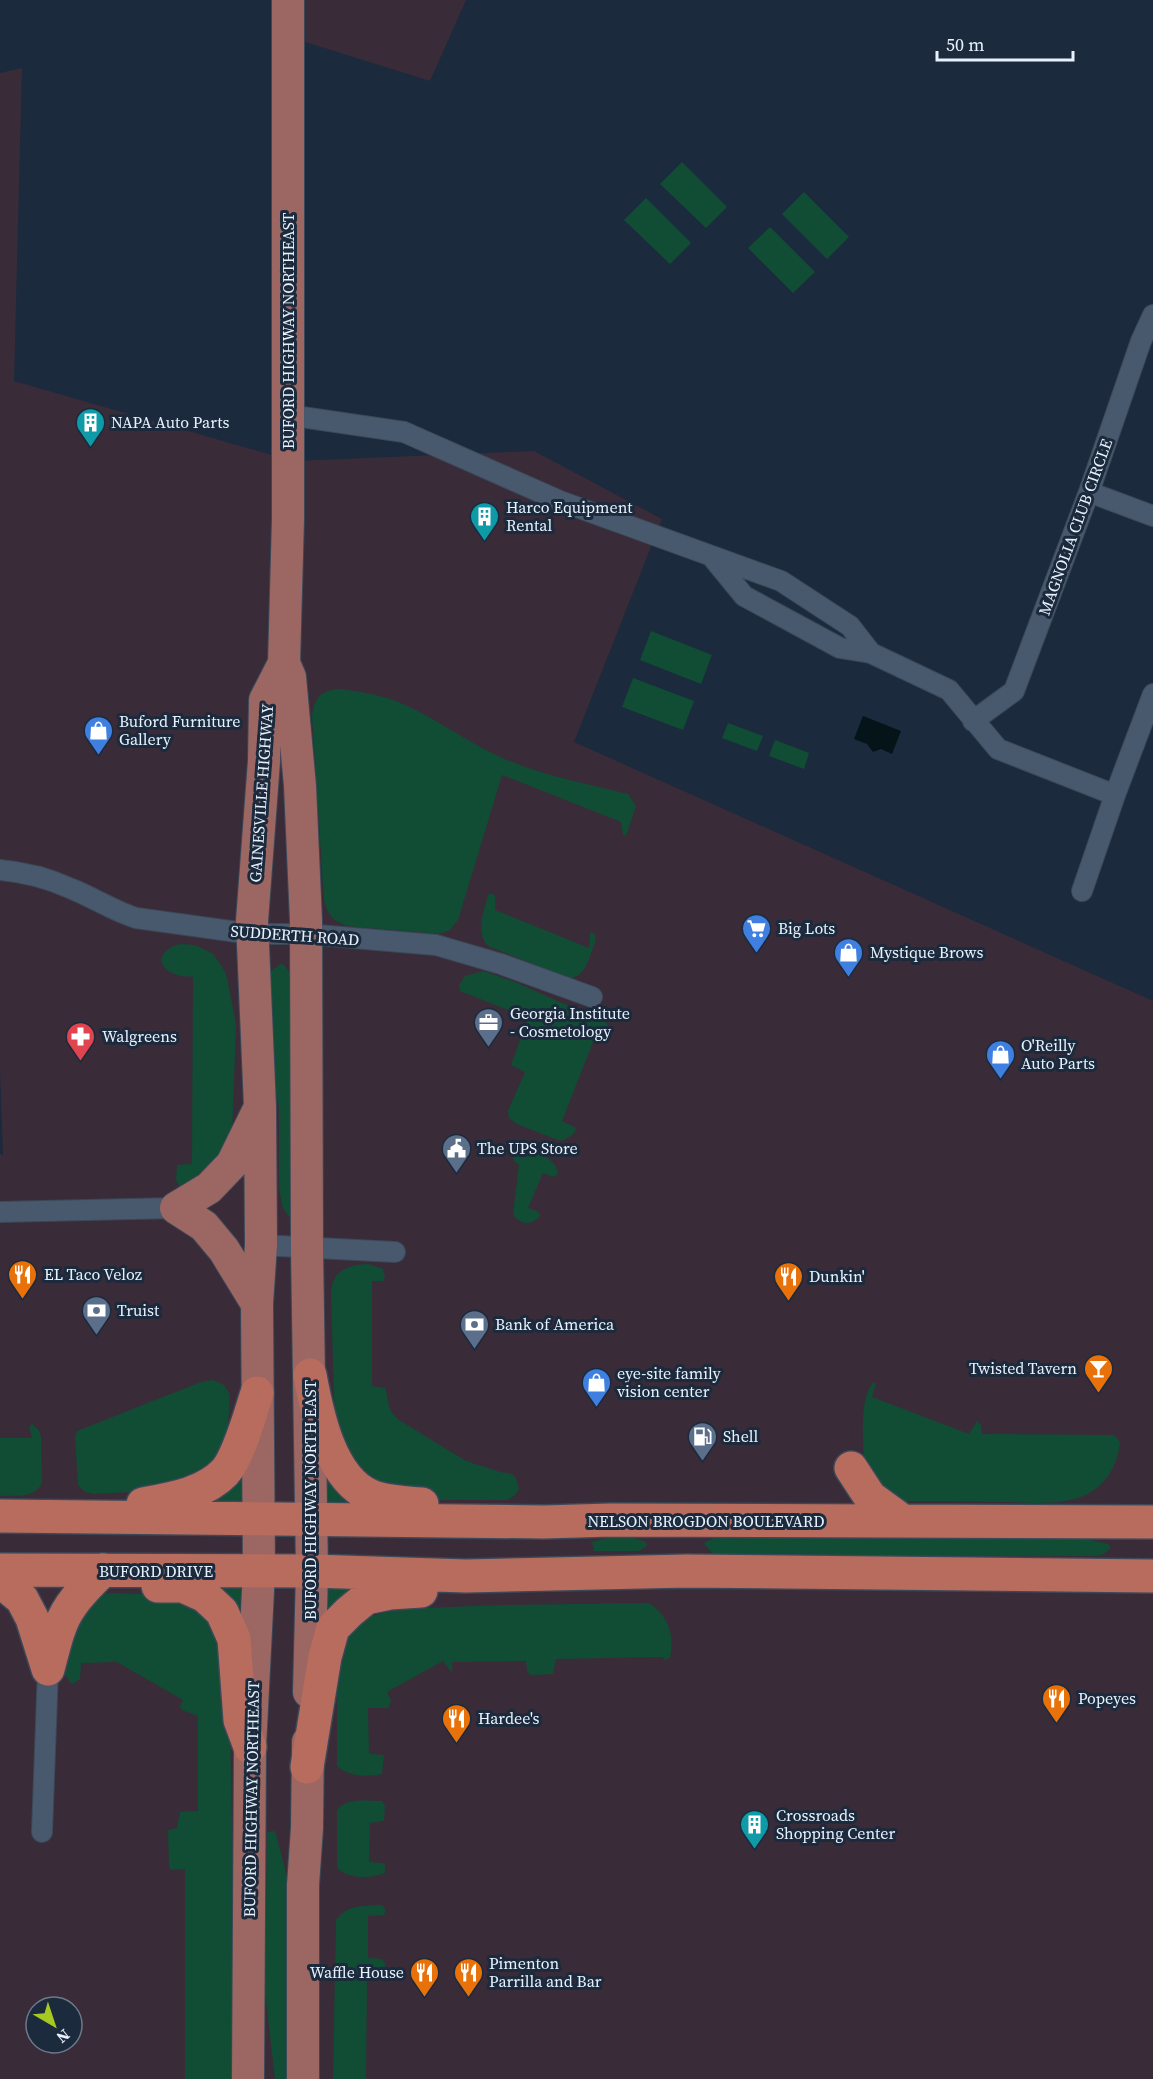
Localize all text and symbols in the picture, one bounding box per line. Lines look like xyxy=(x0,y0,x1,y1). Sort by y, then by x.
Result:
scale bar xyxy=(937,24,1074,62)
text: 50 m xyxy=(946,32,984,57)
street label: BUFORD HIGHWAY NORTHEAST xyxy=(277,212,299,449)
building icon: NAPA Auto Parts xyxy=(74,406,106,448)
place label: NAPA Auto Parts xyxy=(111,411,229,433)
street label: MAGNOLIA CLUB CIRCLE xyxy=(1033,435,1117,618)
place label: Harco Equipment Rental xyxy=(506,496,633,536)
building icon: Harco Equipment Rental xyxy=(469,500,501,542)
street label: GAINESVILLE HIGHWAY xyxy=(244,703,278,883)
place label: Buford Furniture Gallery xyxy=(119,710,240,750)
shop icon: Buford Furniture Gallery xyxy=(82,714,114,756)
supermarket icon: Big Lots xyxy=(741,912,773,954)
place label: Big Lots xyxy=(778,917,835,939)
street label: SUDDERTH ROAD xyxy=(230,920,360,950)
shop icon: Mystique Brows xyxy=(833,936,865,978)
place label: Mystique Brows xyxy=(870,941,983,963)
place label: Georgia Institute - Cosmetology xyxy=(510,1002,630,1042)
office icon: Georgia Institute - Cosmetology xyxy=(473,1006,505,1048)
pharmacy icon: Walgreens xyxy=(65,1020,97,1062)
place label: Walgreens xyxy=(102,1025,177,1047)
place label: O'Reilly Auto Parts xyxy=(1021,1034,1095,1074)
shop icon: O'Reilly Auto Parts xyxy=(984,1038,1016,1080)
public building icon: The UPS Store xyxy=(440,1132,472,1174)
place label: The UPS Store xyxy=(477,1137,578,1159)
restaurant icon: EL Taco Veloz xyxy=(7,1258,39,1300)
restaurant icon: Dunkin' xyxy=(772,1260,804,1302)
place label: EL Taco Veloz xyxy=(44,1263,142,1285)
place label: Dunkin' xyxy=(809,1265,865,1287)
bank icon: Truist xyxy=(80,1294,112,1336)
place label: Truist xyxy=(117,1299,160,1321)
bank icon: Bank of America xyxy=(458,1308,490,1350)
place label: Bank of America xyxy=(495,1313,615,1335)
bar icon: Twisted Tavern xyxy=(1082,1352,1114,1394)
place label: Twisted Tavern xyxy=(969,1357,1077,1379)
place label: eye-site family vision center xyxy=(617,1362,722,1402)
shop icon: eye-site family vision center xyxy=(580,1366,612,1408)
street label: BUFORD HIGHWAY NORTH EAST xyxy=(299,1379,321,1620)
fuel station icon: Shell xyxy=(686,1420,718,1462)
place label: Shell xyxy=(723,1425,758,1447)
street label: NELSON BROGDON BOULEVARD xyxy=(587,1510,825,1532)
street label: BUFORD DRIVE xyxy=(99,1560,213,1582)
street label: BUFORD HIGHWAY NORTHEAST xyxy=(238,1680,264,1918)
restaurant icon: Popeyes xyxy=(1041,1682,1073,1724)
place label: Popeyes xyxy=(1078,1687,1136,1709)
restaurant icon: Hardee's xyxy=(441,1702,473,1744)
place label: Hardee's xyxy=(478,1707,539,1729)
place label: Crossroads Shopping Center xyxy=(776,1804,895,1844)
building icon: Crossroads Shopping Center xyxy=(739,1808,771,1850)
place label: Pimenton Parrilla and Bar xyxy=(489,1952,602,1992)
restaurant icon: Waffle House xyxy=(409,1956,441,1998)
restaurant icon: Pimenton Parrilla and Bar xyxy=(452,1956,484,1998)
place label: Waffle House xyxy=(310,1961,404,1983)
north arrow xyxy=(24,1995,84,2055)
text: N xyxy=(52,2024,75,2049)

